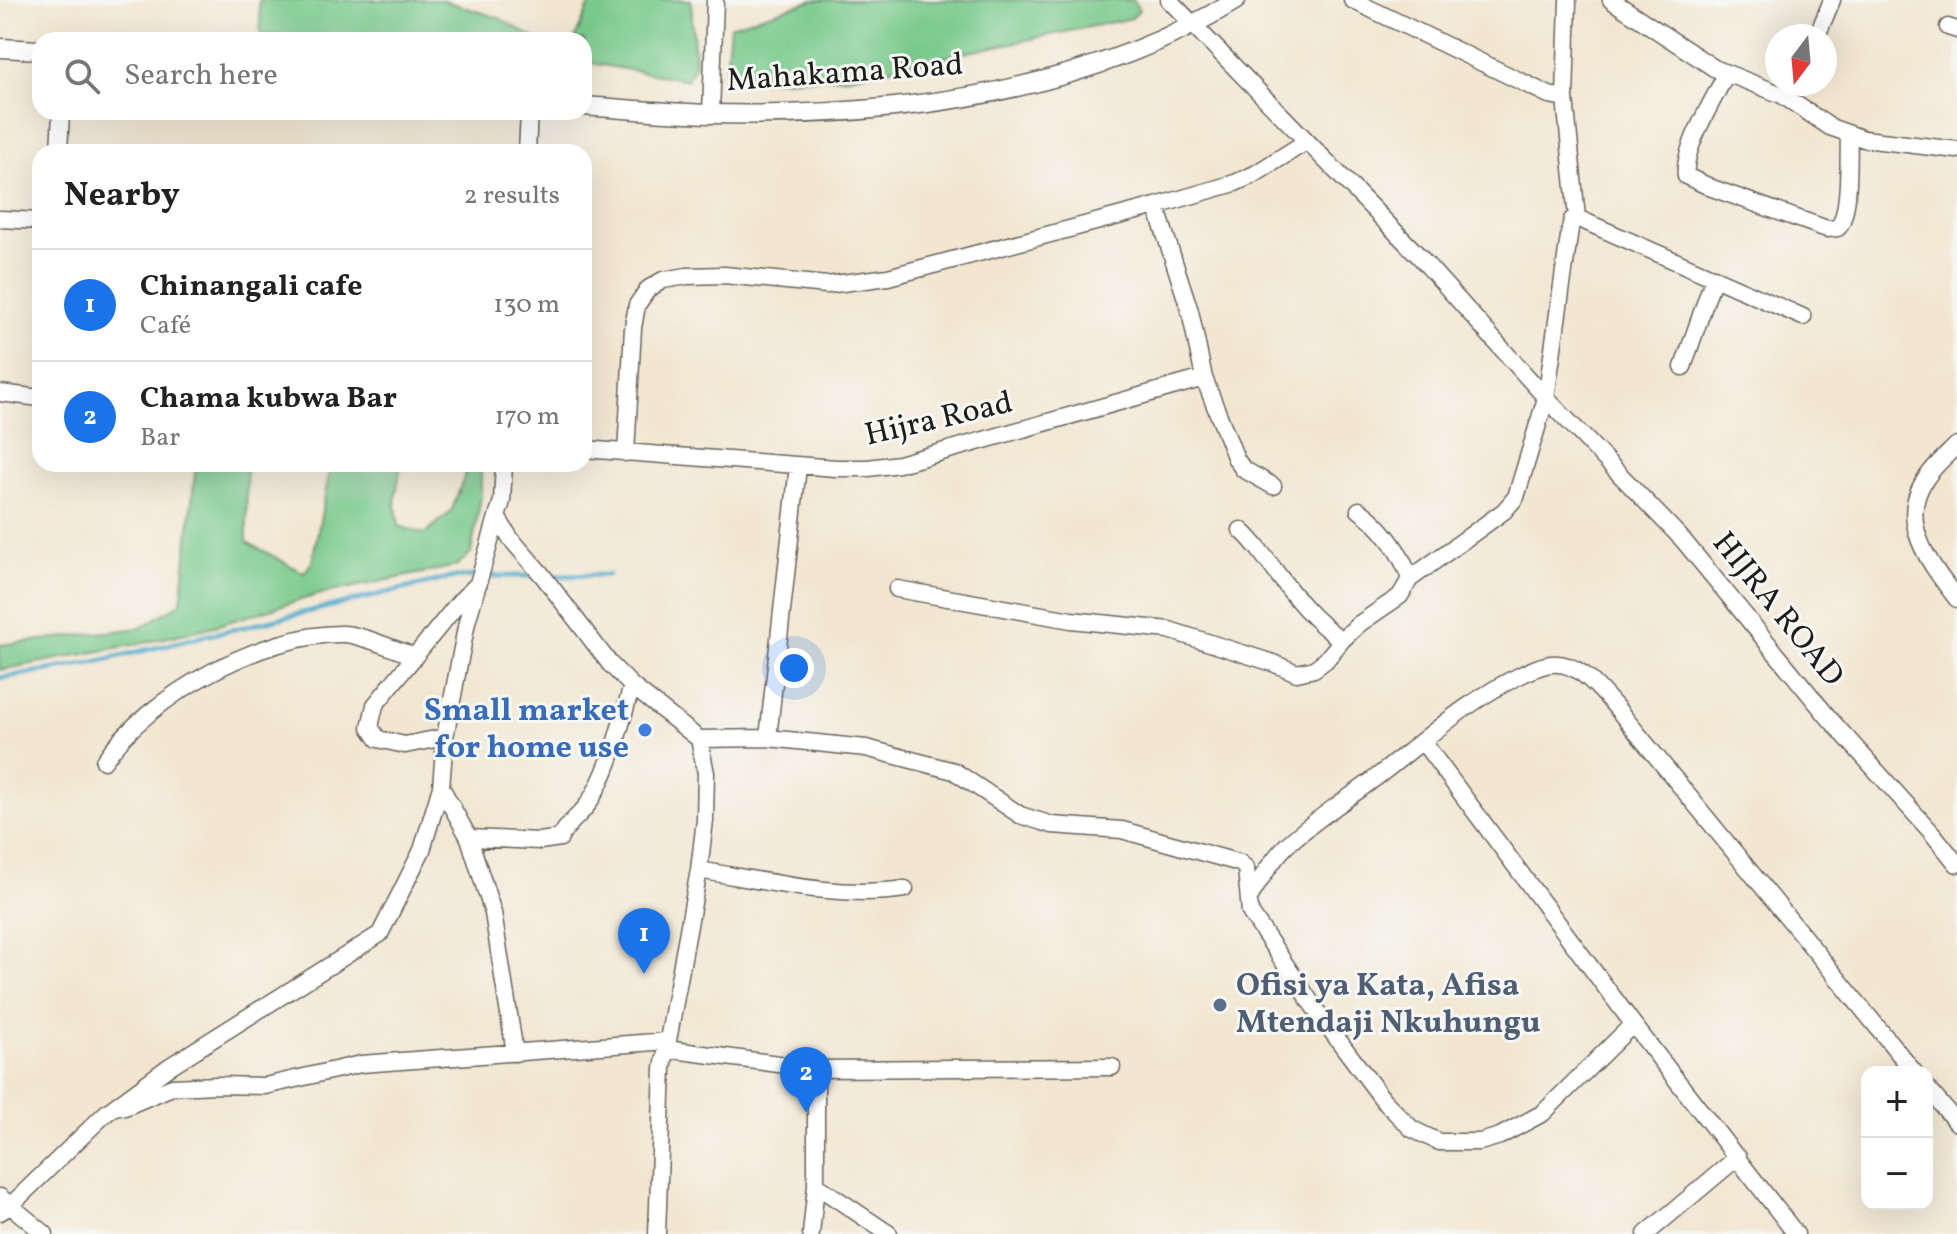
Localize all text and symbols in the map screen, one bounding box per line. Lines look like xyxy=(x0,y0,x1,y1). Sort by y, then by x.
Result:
north arrow xyxy=(1765,24,1837,96)
search box xyxy=(32,32,592,120)
street label: Mahakama Road xyxy=(725,44,965,104)
icon: search xyxy=(60,54,104,98)
text: Search here xyxy=(124,55,278,97)
text: Nearby xyxy=(64,173,180,220)
text: 2 results xyxy=(464,178,560,214)
text: Chinangali cafe xyxy=(140,266,362,308)
text: 1 xyxy=(85,287,95,323)
text: 130 m xyxy=(493,287,560,323)
text: Café xyxy=(140,308,191,344)
text: Chama kubwa Bar xyxy=(140,378,397,420)
street label: Hijra Road xyxy=(861,382,1017,458)
text: 2 xyxy=(83,399,97,435)
text: 170 m xyxy=(495,399,560,435)
text: Bar xyxy=(140,420,180,456)
street label: HIJRA ROAD xyxy=(1701,523,1853,697)
your location xyxy=(774,648,814,688)
place label: Small market for home use xyxy=(424,690,629,771)
marker: Small market for home use xyxy=(636,721,654,739)
pin: 1 xyxy=(618,908,670,974)
place label: Ofisi ya Kata, Afisa Mtendaji Nkuhungu xyxy=(1236,965,1541,1046)
marker: Ofisi ya Kata, Afisa Mtendaji Nkuhungu xyxy=(1211,996,1229,1014)
pin: 2 xyxy=(780,1047,832,1113)
map controls xyxy=(1861,1066,1933,1210)
button: + xyxy=(1861,1066,1933,1138)
button: − xyxy=(1861,1138,1933,1210)

